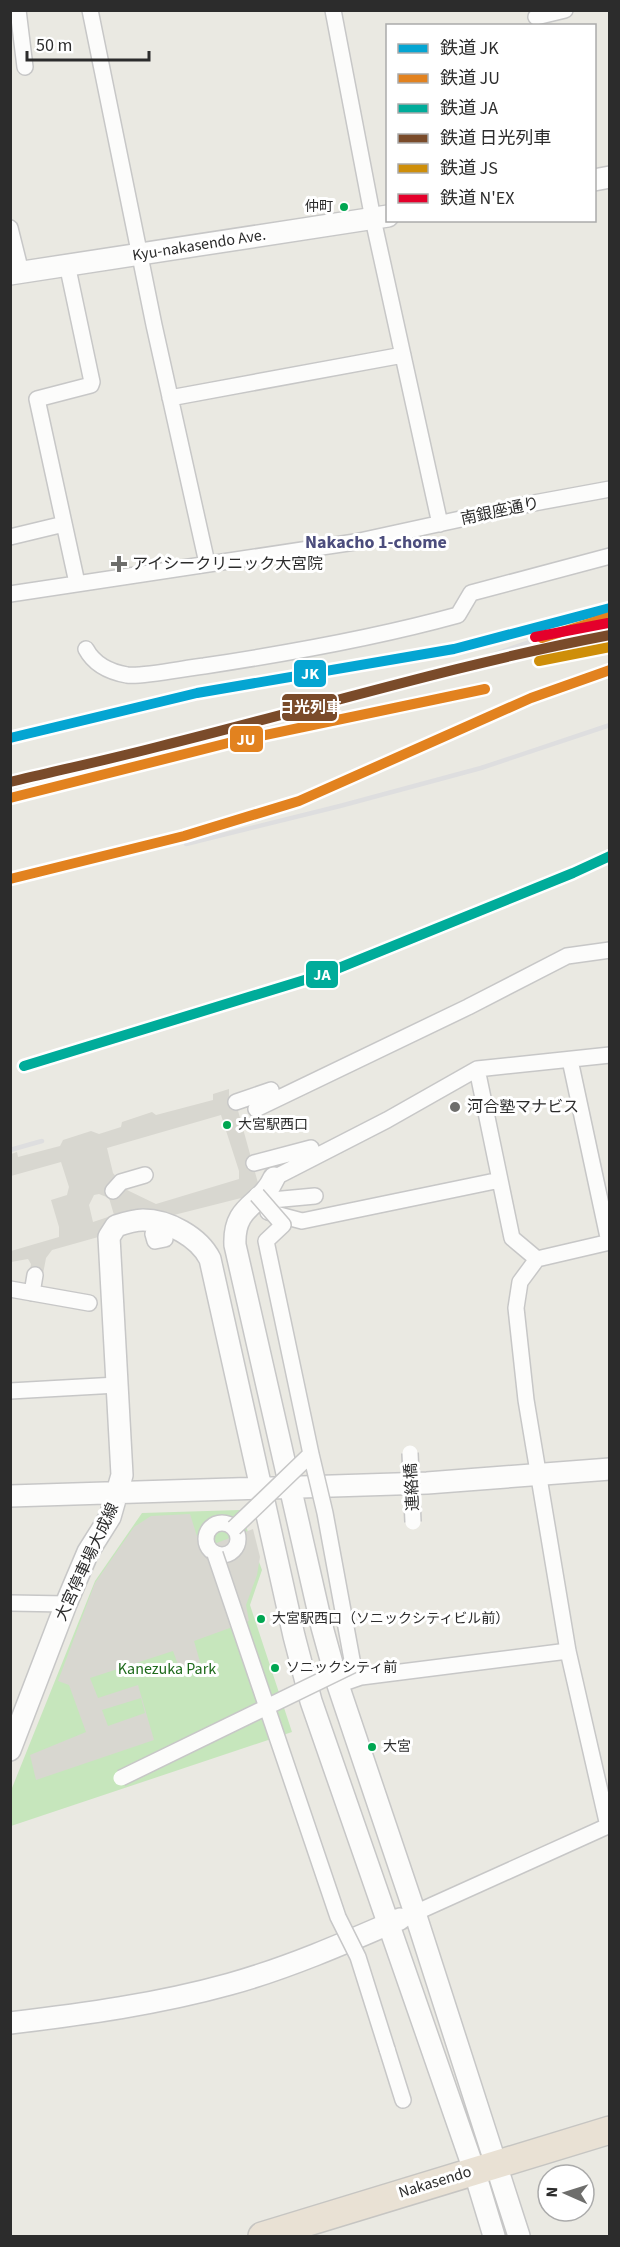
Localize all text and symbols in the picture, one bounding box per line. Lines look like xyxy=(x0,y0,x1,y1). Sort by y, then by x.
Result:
scale bar xyxy=(27,24,148,62)
legend xyxy=(386,24,596,222)
text: 50 m xyxy=(36,33,72,58)
text: 鉄道 JK xyxy=(440,36,499,61)
text: 鉄道 JU xyxy=(440,66,500,91)
text: 鉄道 JA xyxy=(440,96,498,121)
text: 鉄道 日光列車 xyxy=(440,126,552,151)
text: 鉄道 JS xyxy=(440,156,498,181)
text: 鉄道 N'EX xyxy=(440,186,514,211)
place label: 仲町 xyxy=(305,197,333,217)
marker: 仲町 xyxy=(338,201,350,213)
street label: Kyu-nakasendo Ave. xyxy=(131,224,267,266)
street label: 南銀座通り xyxy=(459,492,541,530)
district label: Nakacho 1-chome xyxy=(305,530,447,555)
place label: アイシークリニック大宮院 xyxy=(132,553,323,575)
marker: アイシークリニック大宮院 xyxy=(110,555,128,573)
line badge: JK xyxy=(293,659,327,688)
text: JK xyxy=(301,663,319,685)
line badge: 日光列車 xyxy=(281,693,338,722)
text: 日光列車 xyxy=(278,697,342,719)
line badge: JU xyxy=(229,725,264,753)
text: JU xyxy=(237,729,255,751)
line badge: JA xyxy=(305,960,339,989)
text: JA xyxy=(313,964,331,986)
place label: 河合塾マナビス xyxy=(467,1096,579,1118)
marker: 河合塾マナビス xyxy=(448,1100,462,1114)
place label: 大宮駅西口 xyxy=(238,1115,308,1135)
marker: 大宮駅西口 xyxy=(221,1119,233,1131)
street label: 連絡橋 xyxy=(400,1462,424,1512)
street label: 大宮停車場大成線 xyxy=(50,1499,124,1625)
place label: 大宮駅西口（ソニックシティビル前） xyxy=(272,1609,509,1629)
marker: 大宮駅西口（ソニックシティビル前） xyxy=(255,1613,267,1625)
park label: Kanezuka Park xyxy=(118,1658,216,1680)
place label: ソニックシティ前 xyxy=(286,1658,397,1678)
marker: ソニックシティ前 xyxy=(269,1662,281,1674)
place label: 大宮 xyxy=(383,1737,411,1757)
marker: 大宮 xyxy=(366,1741,378,1753)
street label: Nakasendo xyxy=(396,2160,474,2204)
north arrow xyxy=(536,2163,596,2223)
text: N xyxy=(541,2186,563,2198)

